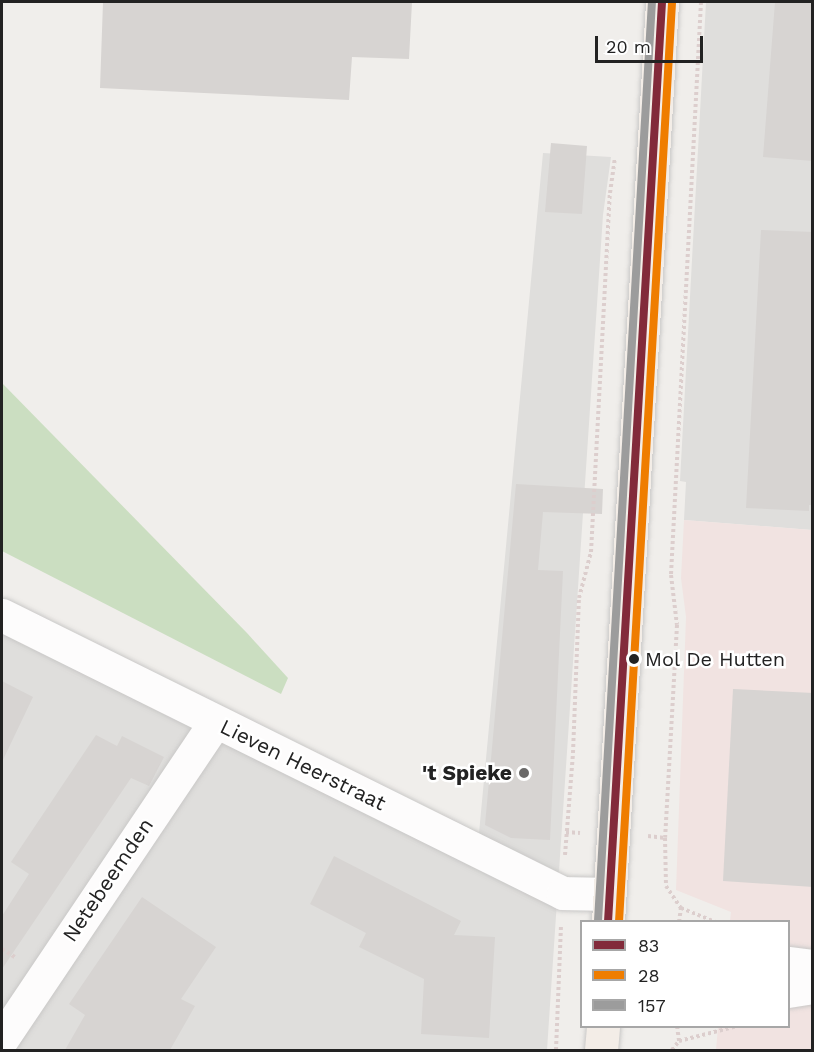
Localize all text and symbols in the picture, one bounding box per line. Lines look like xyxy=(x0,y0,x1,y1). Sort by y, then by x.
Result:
scale bar xyxy=(598,24,706,62)
text: 20 m xyxy=(606,36,651,57)
place label: Mol De Hutten xyxy=(645,647,786,671)
marker: Mol De Hutten xyxy=(628,653,640,665)
street label: Lieven Heerstraat xyxy=(216,714,390,816)
place label: 't Spieke xyxy=(422,760,512,786)
marker: 't Spieke xyxy=(517,766,531,780)
street label: Netebeemden xyxy=(57,813,159,947)
legend xyxy=(580,920,790,1028)
text: 83 xyxy=(638,935,659,956)
text: 28 xyxy=(638,965,660,986)
text: 157 xyxy=(638,995,666,1016)

